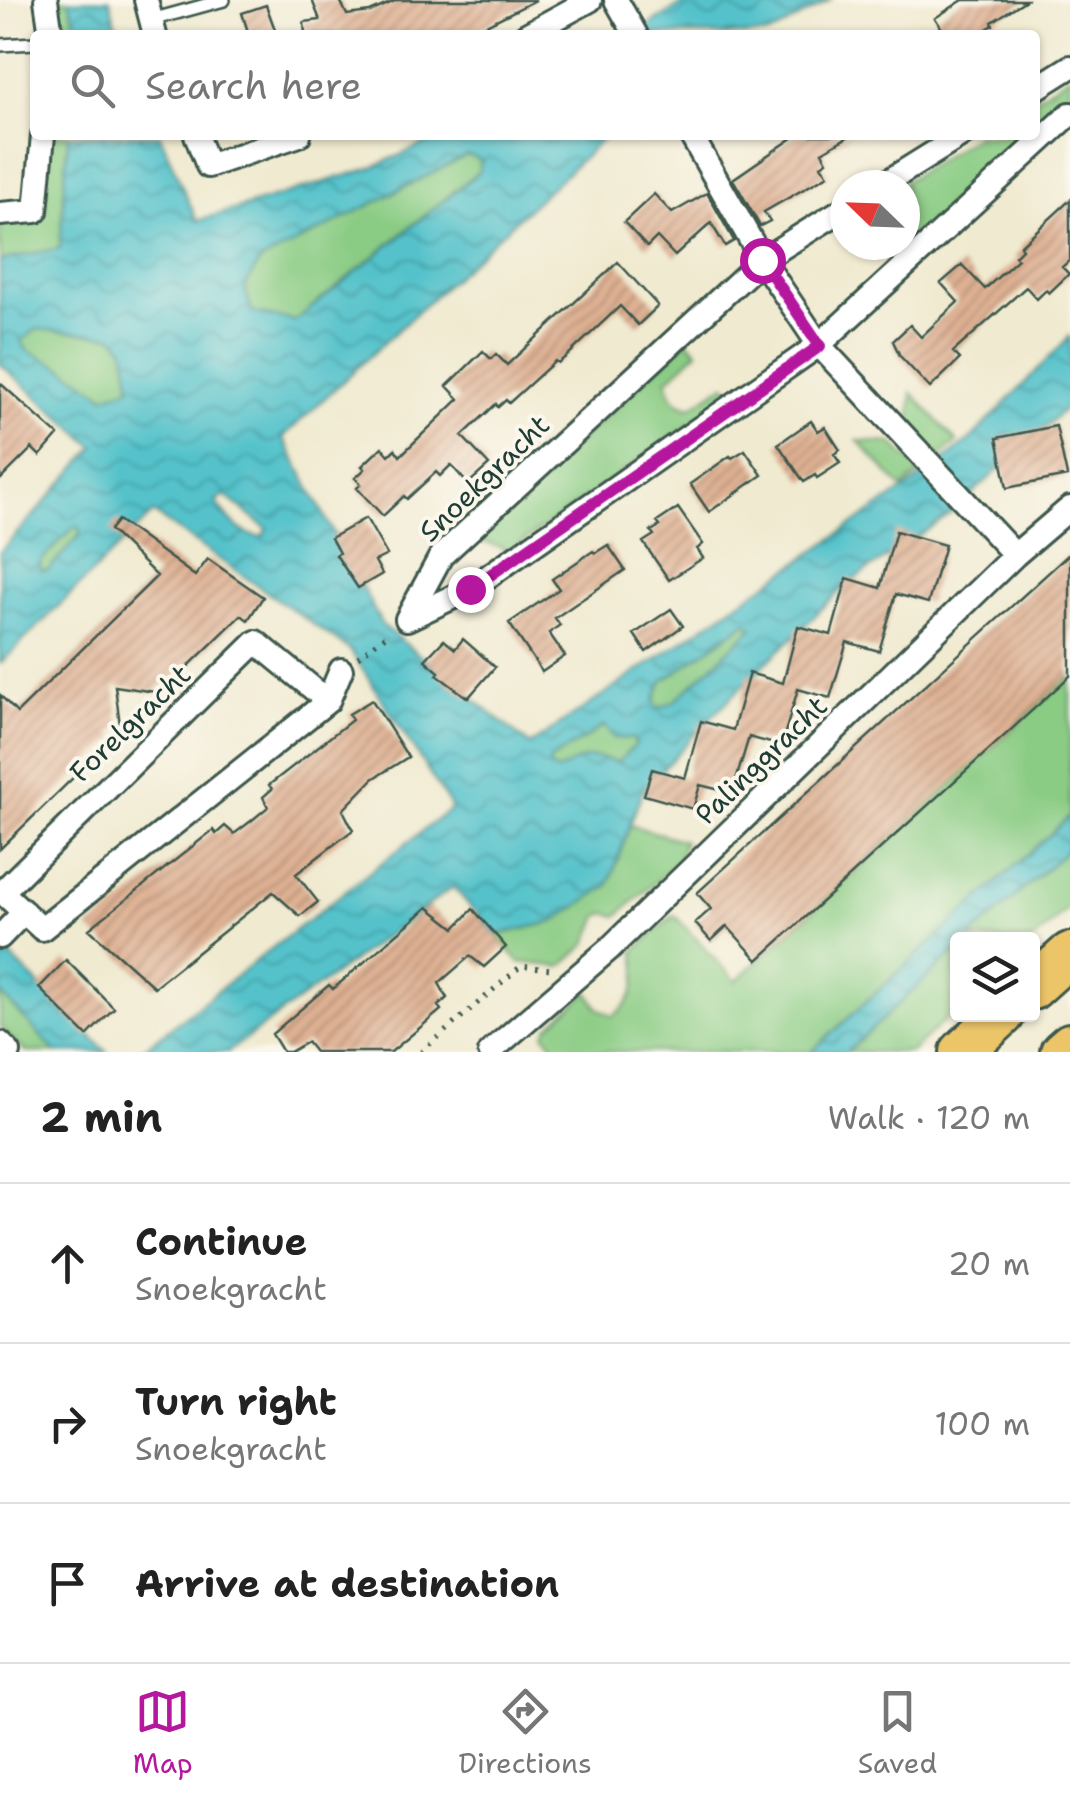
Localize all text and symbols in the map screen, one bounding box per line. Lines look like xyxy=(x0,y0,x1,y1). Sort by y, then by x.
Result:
search box xyxy=(30,30,1040,140)
icon: search xyxy=(65,58,120,113)
text: Search here xyxy=(145,60,362,111)
north arrow xyxy=(830,170,920,260)
route start xyxy=(740,238,786,284)
street label: Snoekgracht xyxy=(410,406,558,550)
route end xyxy=(448,567,494,613)
street label: Forelgracht xyxy=(61,656,199,790)
street label: Palinggracht xyxy=(687,687,835,833)
map controls xyxy=(950,932,1040,1022)
button: layers xyxy=(950,932,1040,1022)
text: 2 min xyxy=(40,1089,162,1145)
text: Walk · 120 m xyxy=(828,1096,1030,1139)
text: Continue xyxy=(135,1216,307,1267)
icon: ahead xyxy=(40,1236,95,1291)
text: 20 m xyxy=(948,1242,1030,1285)
text: Snoekgracht xyxy=(135,1267,327,1310)
text: Turn right xyxy=(135,1376,337,1427)
icon: right xyxy=(40,1396,95,1451)
text: 100 m xyxy=(934,1402,1030,1445)
text: Snoekgracht xyxy=(135,1427,327,1470)
icon: arrive xyxy=(40,1556,95,1611)
text: Arrive at destination xyxy=(135,1558,559,1609)
tab: Map xyxy=(133,1684,193,1782)
tab: Directions xyxy=(458,1684,592,1782)
tab: Saved xyxy=(858,1684,937,1782)

